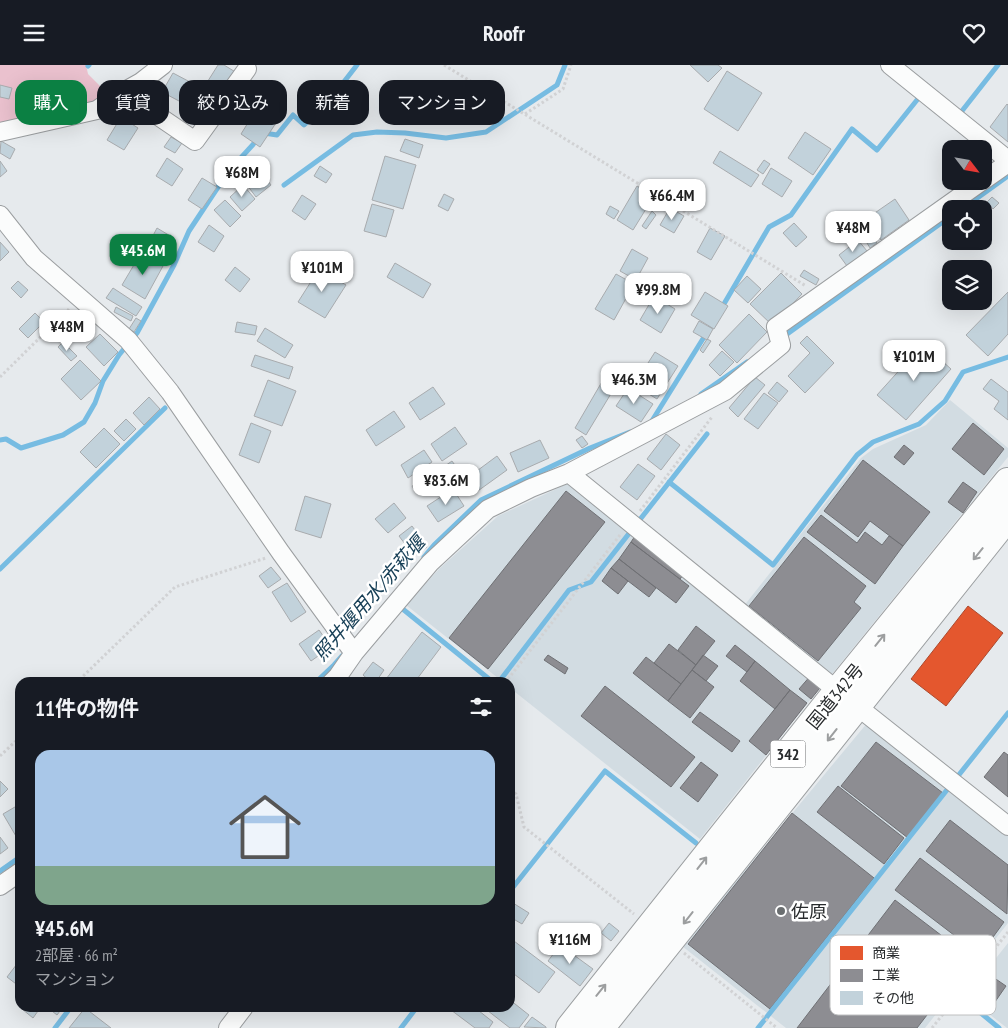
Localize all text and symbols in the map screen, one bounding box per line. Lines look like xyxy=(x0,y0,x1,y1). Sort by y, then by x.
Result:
icon: menu xyxy=(20,19,48,47)
text: Roofr xyxy=(483,19,525,47)
icon: heart xyxy=(960,19,988,47)
chip: 購入 xyxy=(15,80,87,125)
chip: 賃貸 xyxy=(97,80,169,125)
chip: 絞り込み xyxy=(179,80,287,125)
chip: 新着 xyxy=(297,80,369,125)
chip: マンション xyxy=(379,80,505,125)
north arrow xyxy=(942,140,992,190)
map controls xyxy=(942,140,992,310)
pin: ¥68M xyxy=(212,155,272,198)
text: ¥68M xyxy=(225,162,259,182)
pin: ¥66.4M xyxy=(631,179,713,221)
text: ¥66.4M xyxy=(650,185,694,205)
button: locate xyxy=(942,200,992,250)
pin: ¥48M xyxy=(823,211,883,253)
text: ¥48M xyxy=(836,217,870,237)
pin: ¥45.6M xyxy=(102,233,184,276)
text: ¥45.6M xyxy=(121,240,165,260)
pin: ¥101M xyxy=(287,251,357,293)
text: ¥101M xyxy=(301,257,343,277)
button: layers xyxy=(942,260,992,310)
pin: ¥99.8M xyxy=(617,273,699,315)
text: ¥99.8M xyxy=(636,279,680,299)
pin: ¥48M xyxy=(37,309,97,352)
text: ¥48M xyxy=(50,316,84,336)
pin: ¥101M xyxy=(879,339,949,382)
text: ¥101M xyxy=(893,346,935,366)
pin: ¥46.3M xyxy=(593,363,675,405)
text: ¥46.3M xyxy=(612,369,656,389)
pin: ¥83.6M xyxy=(405,463,487,506)
text: ¥83.6M xyxy=(424,470,468,490)
water label: 照井堰用水/赤萩堰 xyxy=(308,528,432,665)
one-way arrow xyxy=(972,547,983,560)
one-way arrow xyxy=(874,634,885,647)
street label: 国道342号 xyxy=(801,658,869,734)
icon: filters xyxy=(467,693,495,721)
text: 11件の物件 xyxy=(35,695,139,722)
one-way arrow xyxy=(827,728,838,741)
road number: 342 xyxy=(770,741,806,767)
icon: home xyxy=(220,782,310,872)
one-way arrow xyxy=(697,856,707,870)
place label: 佐原 xyxy=(791,900,827,923)
marker: 佐原 xyxy=(775,905,787,917)
one-way arrow xyxy=(683,911,694,924)
text: ¥45.6M xyxy=(35,915,94,942)
pin: ¥116M xyxy=(535,923,605,965)
text: ¥116M xyxy=(549,929,591,949)
legend xyxy=(830,935,996,1015)
text: 商業 xyxy=(872,944,900,962)
text: 2部屋 · 66 m² xyxy=(35,945,118,965)
text: 工業 xyxy=(872,966,900,984)
text: マンション xyxy=(35,969,115,989)
one-way arrow xyxy=(595,984,606,997)
text: その他 xyxy=(872,989,914,1007)

